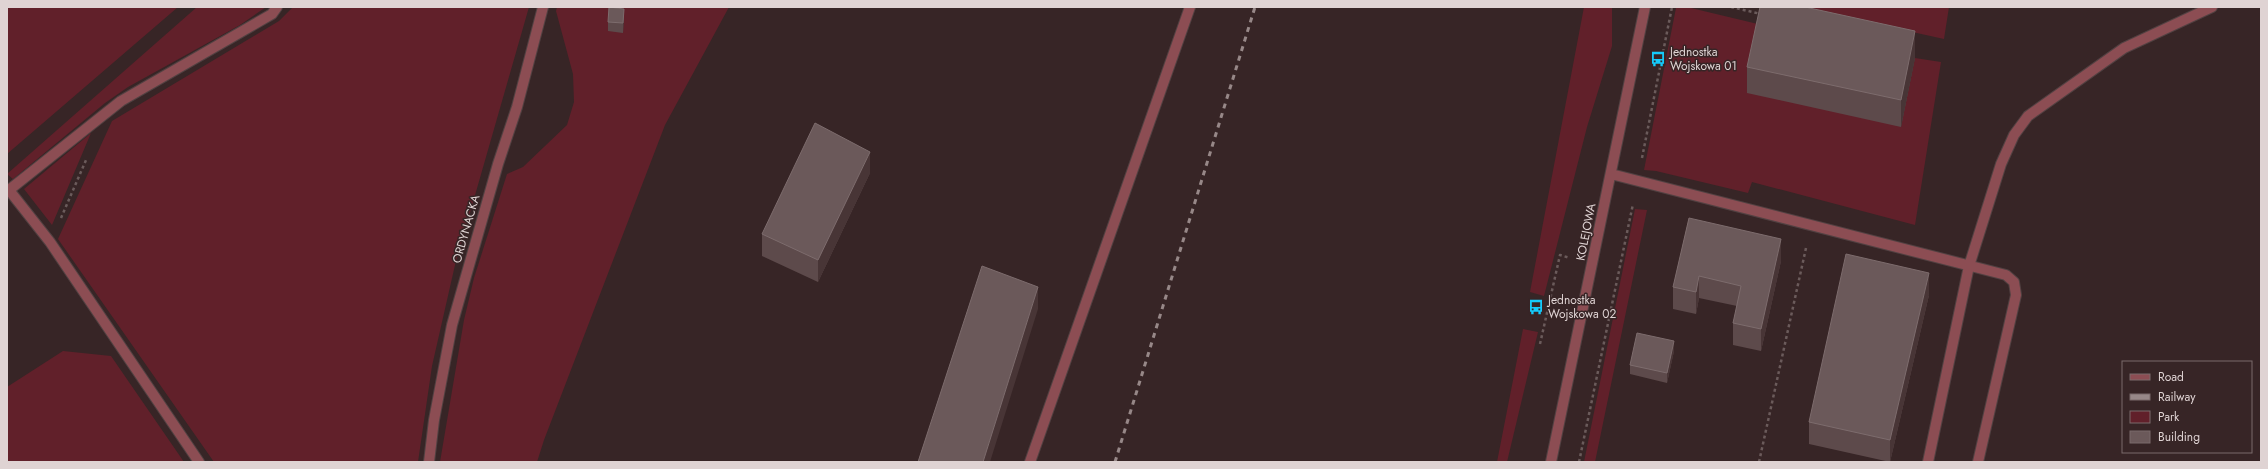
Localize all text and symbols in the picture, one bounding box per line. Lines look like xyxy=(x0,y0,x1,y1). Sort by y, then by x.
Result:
place label: Jednostka Wojskowa 01 xyxy=(1668,43,1737,75)
bus stop icon: Jednostka Wojskowa 01 xyxy=(1649,50,1667,68)
street label: ORDYNACKA xyxy=(448,193,484,265)
street label: KOLEJOWA xyxy=(1572,202,1600,262)
place label: Jednostka Wojskowa 02 xyxy=(1546,291,1617,323)
bus stop icon: Jednostka Wojskowa 02 xyxy=(1527,298,1545,316)
legend xyxy=(2122,361,2252,453)
text: Road xyxy=(2158,368,2184,386)
text: Railway xyxy=(2158,388,2196,406)
text: Park xyxy=(2158,408,2180,426)
text: Building xyxy=(2158,428,2200,446)

